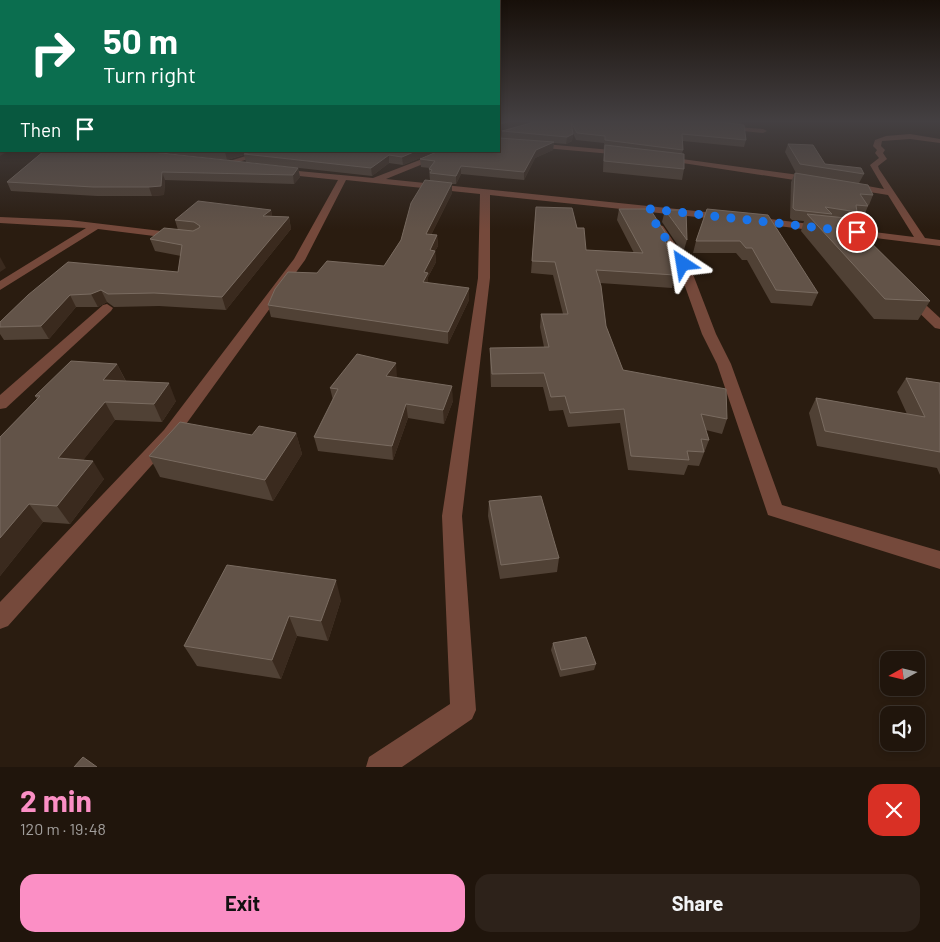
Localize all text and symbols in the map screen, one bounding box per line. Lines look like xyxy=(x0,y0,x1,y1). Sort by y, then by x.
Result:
text: 50 m xyxy=(103,19,178,61)
icon: right xyxy=(20,20,85,85)
text: Turn right xyxy=(103,61,196,87)
icon: arrive xyxy=(71,115,99,143)
text: Then xyxy=(20,118,61,141)
pin xyxy=(836,211,878,253)
icon: arrive xyxy=(843,218,871,246)
position arrow xyxy=(656,237,708,289)
north arrow xyxy=(880,651,925,696)
map controls xyxy=(880,651,925,751)
button: sound xyxy=(880,706,925,751)
text: 2 min xyxy=(20,782,92,818)
button: close xyxy=(868,784,920,836)
text: 120 m · 19:48 xyxy=(20,819,106,838)
button: Exit xyxy=(20,874,465,932)
button: Share xyxy=(475,874,920,932)

